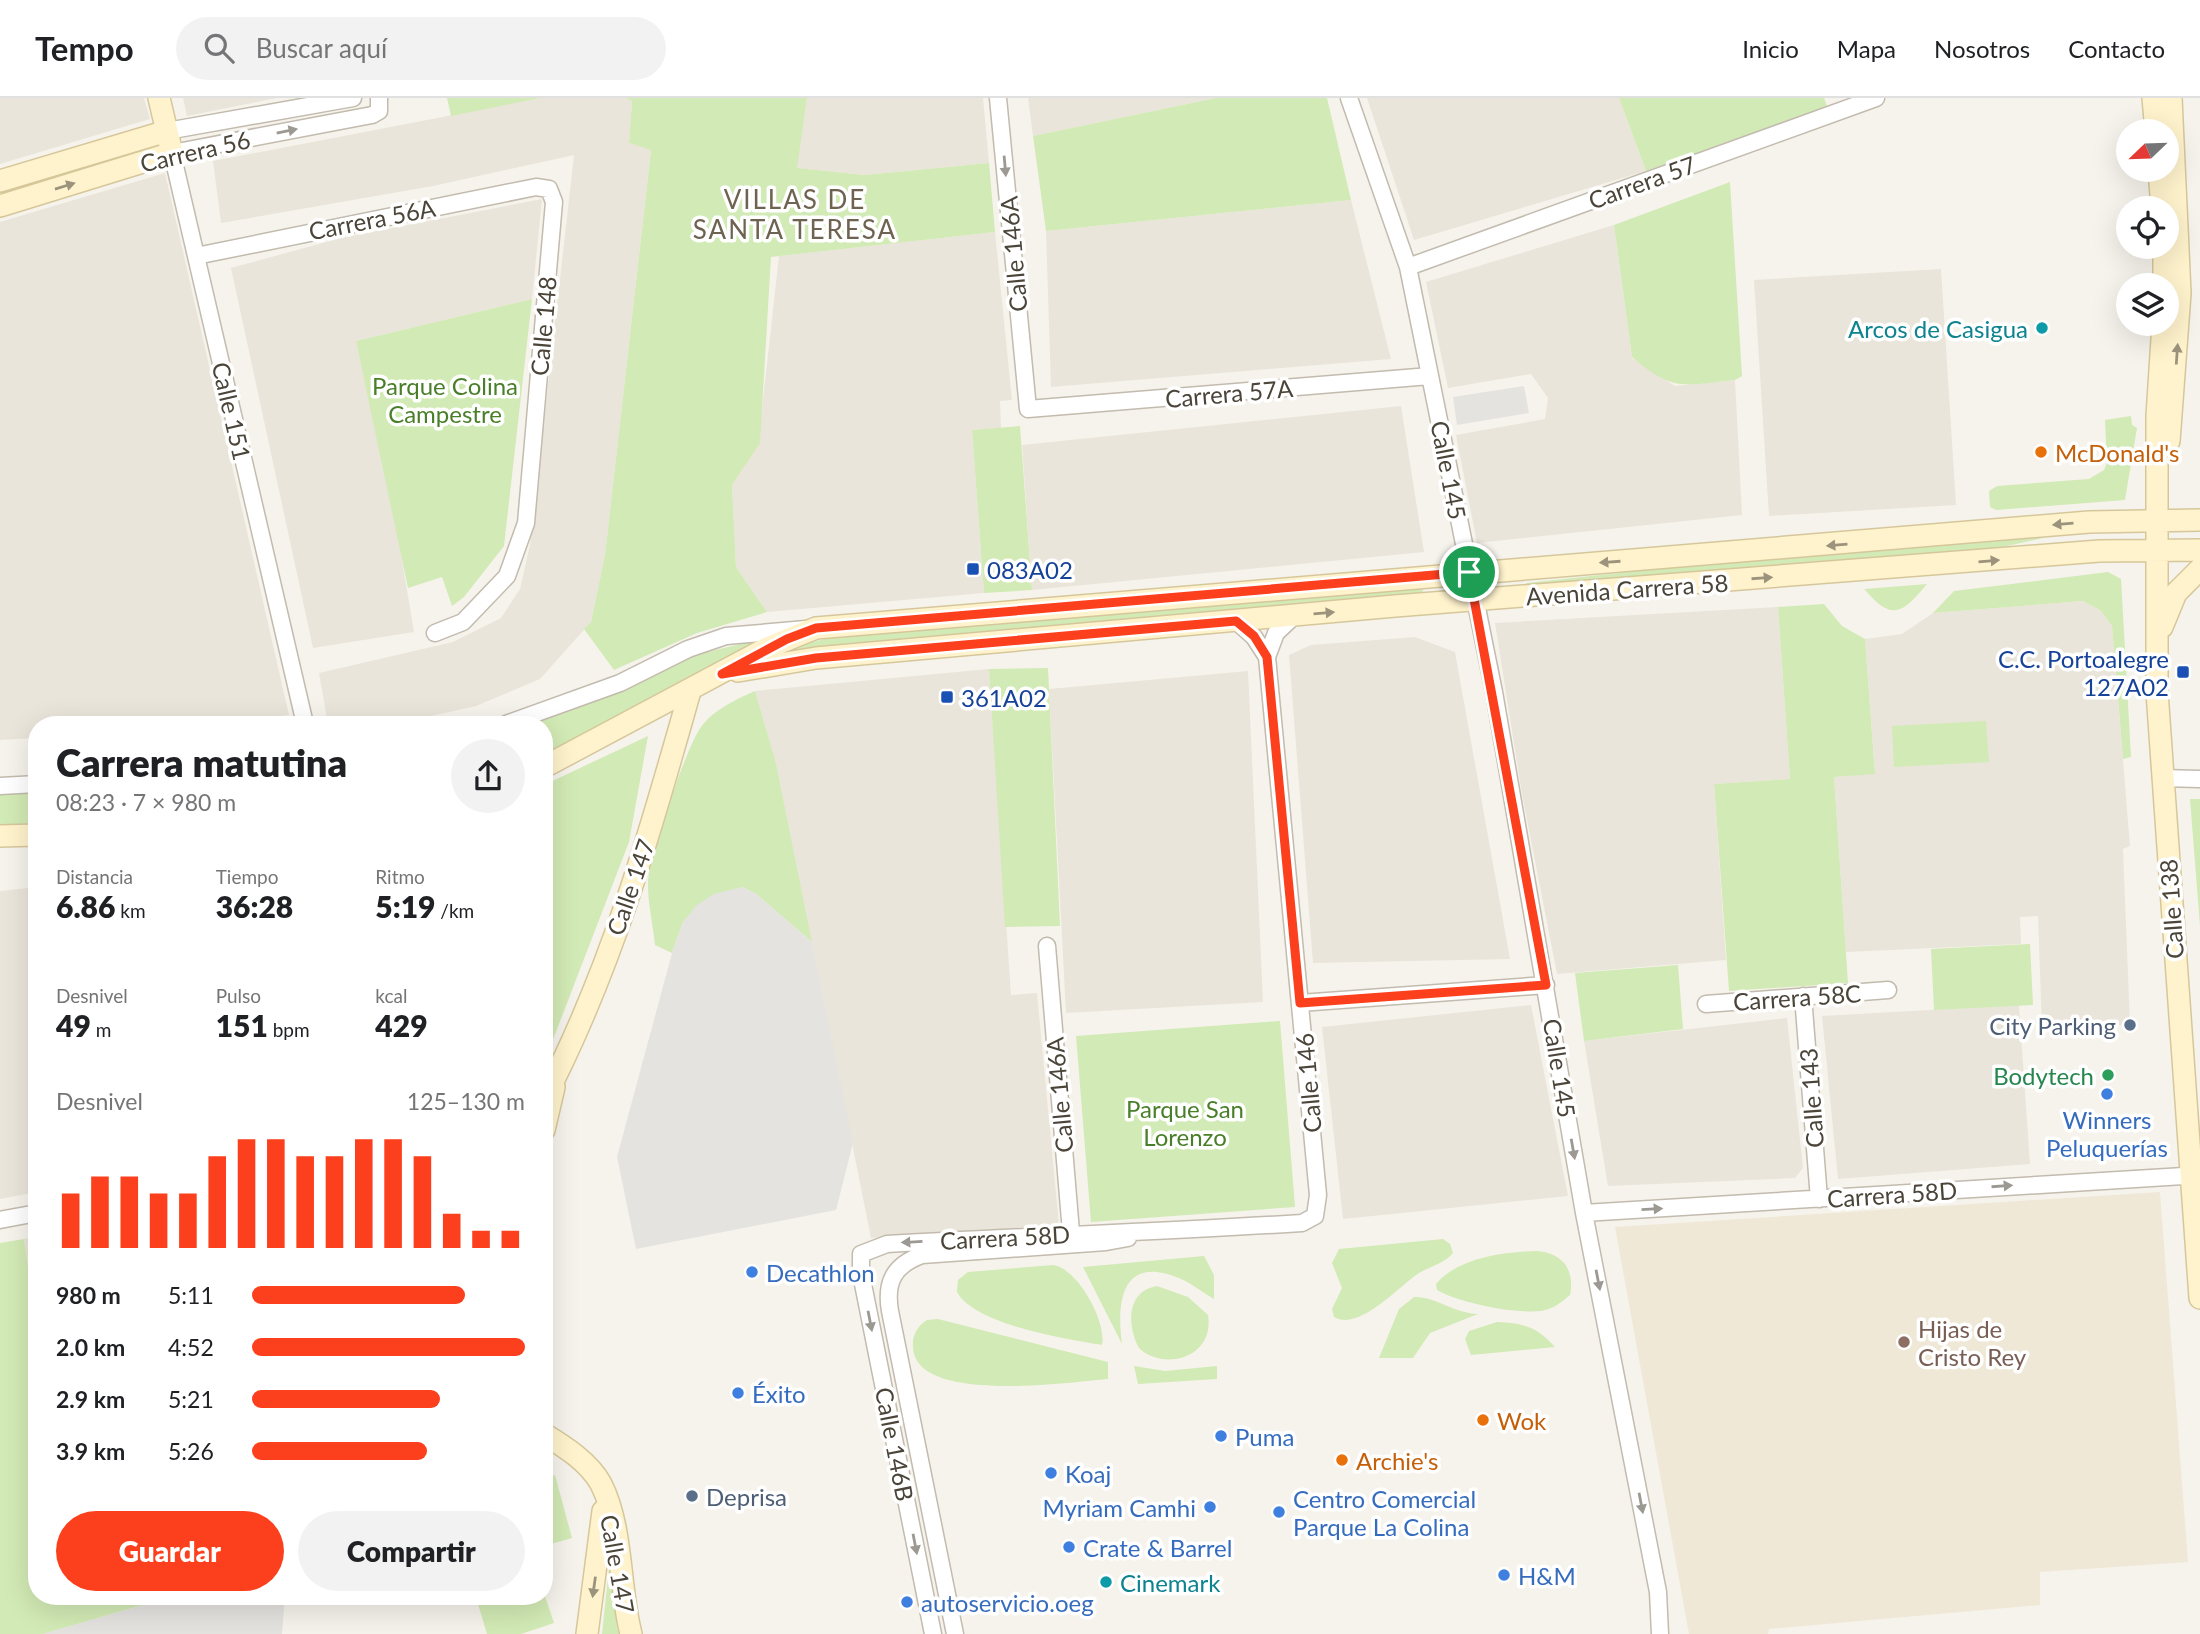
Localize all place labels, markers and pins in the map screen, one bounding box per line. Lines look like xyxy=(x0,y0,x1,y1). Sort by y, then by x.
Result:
place label: Arcos de Casigua xyxy=(1848,314,2028,343)
marker: Arcos de Casigua xyxy=(2034,320,2050,336)
place label: McDonald's xyxy=(2055,438,2179,467)
marker: McDonald's xyxy=(2033,444,2049,460)
pin xyxy=(1439,542,1499,602)
place label: 083A02 xyxy=(987,555,1073,584)
marker: 083A02 xyxy=(965,561,981,577)
place label: C.C. Portoalegre 127A02 xyxy=(1998,644,2169,701)
marker: C.C. Portoalegre 127A02 xyxy=(2175,664,2191,680)
place label: 361A02 xyxy=(961,683,1047,712)
marker: 361A02 xyxy=(939,689,955,705)
place label: City Parking xyxy=(1989,1011,2116,1040)
marker: City Parking xyxy=(2122,1017,2138,1033)
place label: Bodytech xyxy=(1993,1061,2094,1090)
marker: Bodytech xyxy=(2100,1067,2116,1083)
marker: Winners Peluquerías xyxy=(2099,1086,2115,1102)
place label: Winners Peluquerías xyxy=(2046,1105,2168,1162)
place label: Decathlon xyxy=(766,1258,875,1287)
marker: Decathlon xyxy=(744,1264,760,1280)
place label: Hijas de Cristo Rey xyxy=(1918,1314,2027,1371)
marker: Hijas de Cristo Rey xyxy=(1896,1334,1912,1350)
place label: Éxito xyxy=(752,1379,806,1408)
marker: Éxito xyxy=(730,1385,746,1401)
place label: Wok xyxy=(1497,1406,1547,1435)
marker: Wok xyxy=(1475,1412,1491,1428)
place label: Puma xyxy=(1235,1422,1294,1451)
marker: Puma xyxy=(1213,1428,1229,1444)
place label: Archie's xyxy=(1356,1446,1438,1475)
marker: Archie's xyxy=(1334,1452,1350,1468)
place label: Koaj xyxy=(1065,1459,1111,1488)
marker: Koaj xyxy=(1043,1465,1059,1481)
place label: Deprisa xyxy=(706,1482,787,1511)
place label: Centro Comercial Parque La Colina xyxy=(1293,1484,1476,1541)
marker: Deprisa xyxy=(684,1488,700,1504)
place label: Myriam Camhi xyxy=(1042,1493,1196,1522)
marker: Myriam Camhi xyxy=(1202,1499,1218,1515)
marker: Centro Comercial Parque La Colina xyxy=(1271,1504,1287,1520)
place label: Crate & Barrel xyxy=(1083,1533,1232,1562)
marker: Crate & Barrel xyxy=(1061,1539,1077,1555)
place label: H&M xyxy=(1518,1561,1576,1590)
marker: H&M xyxy=(1496,1567,1512,1583)
place label: Cinemark xyxy=(1120,1568,1221,1597)
marker: Cinemark xyxy=(1098,1574,1114,1590)
place label: autoservicio.oeg xyxy=(921,1588,1094,1617)
marker: autoservicio.oeg xyxy=(899,1594,915,1610)

